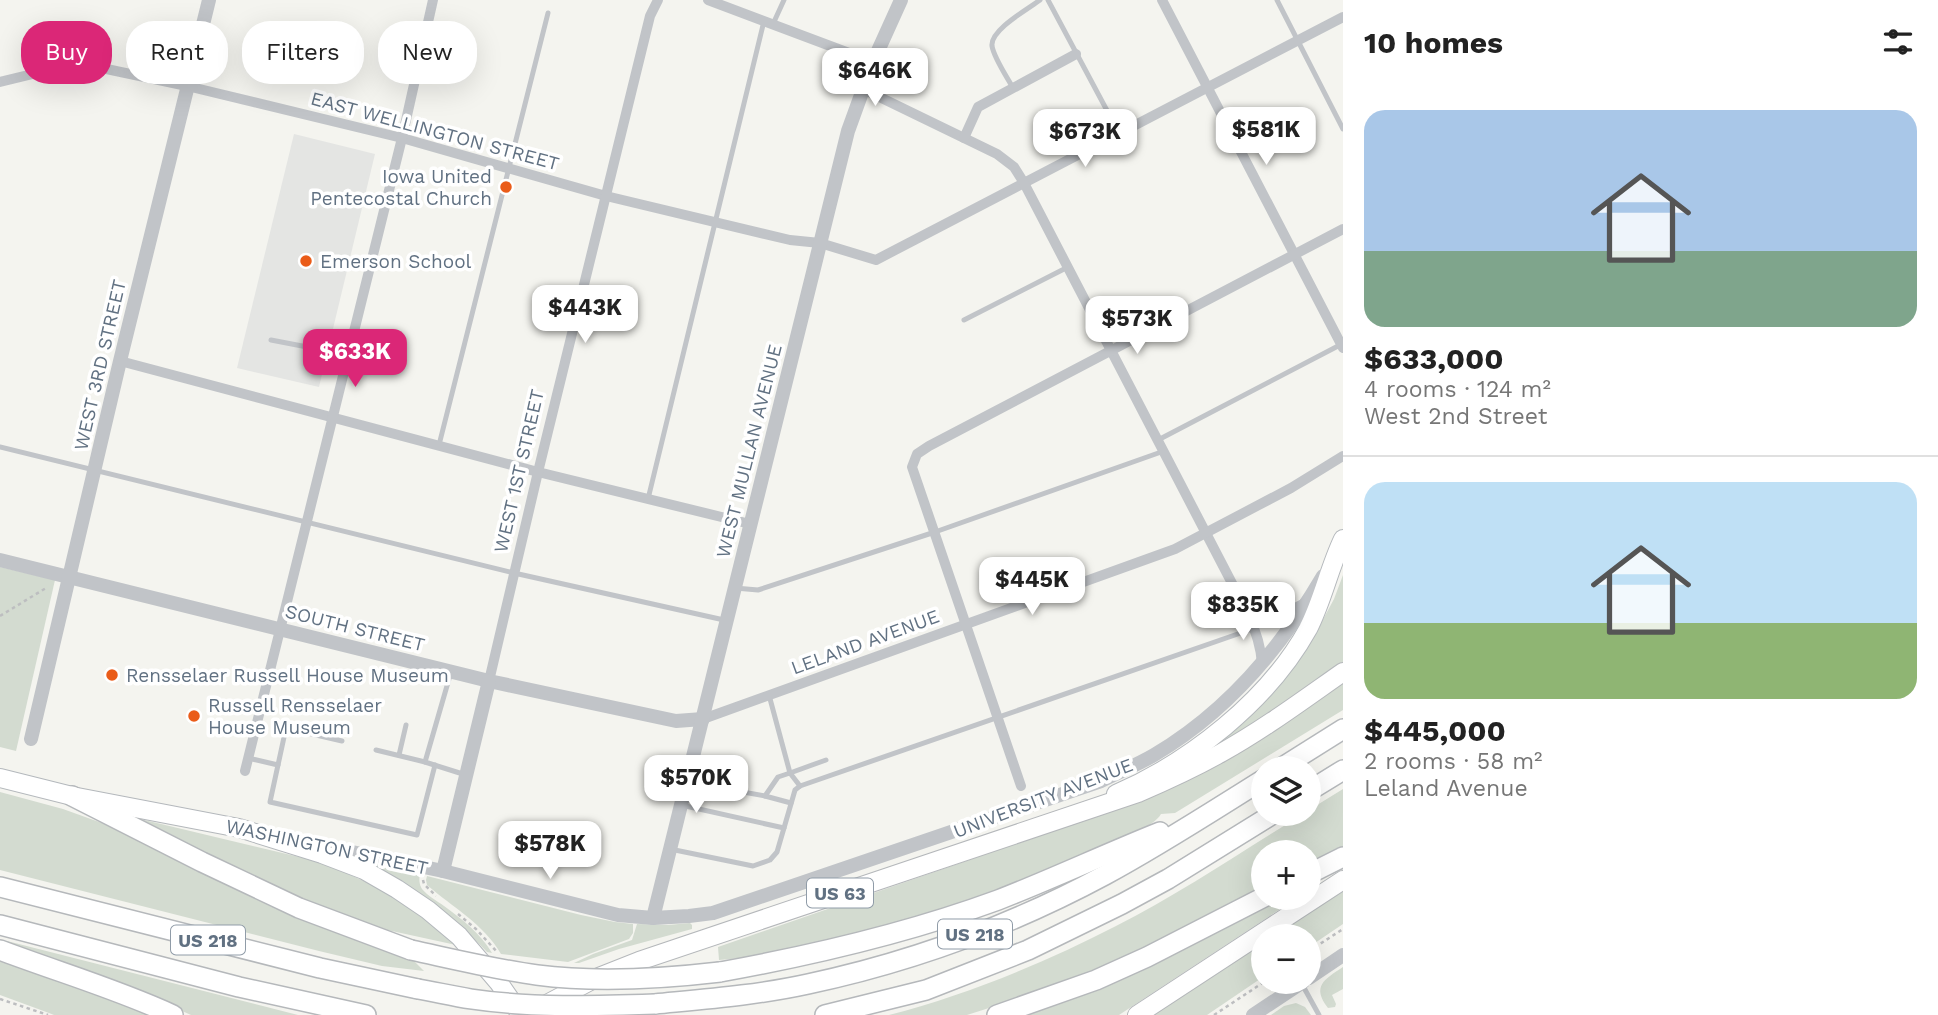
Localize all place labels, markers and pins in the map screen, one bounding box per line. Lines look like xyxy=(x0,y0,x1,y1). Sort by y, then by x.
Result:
pin: $646K xyxy=(826,48,924,108)
pin: $581K xyxy=(1217,108,1315,167)
pin: $673K xyxy=(1036,110,1134,169)
place label: Iowa United Pentecostal Church xyxy=(310,165,492,210)
marker: Iowa United Pentecostal Church xyxy=(498,179,514,195)
place label: Emerson School xyxy=(320,250,472,273)
marker: Emerson School xyxy=(298,253,314,269)
pin: $443K xyxy=(536,286,634,345)
pin: $573K xyxy=(1088,296,1186,356)
pin: $633K xyxy=(306,330,404,389)
pin: $445K xyxy=(983,558,1081,617)
pin: $835K xyxy=(1194,582,1292,642)
place label: Rensselaer Russell House Museum xyxy=(126,664,449,687)
marker: Rensselaer Russell House Museum xyxy=(104,667,120,683)
place label: Russell Rensselaer House Museum xyxy=(208,694,382,739)
marker: Russell Rensselaer House Museum xyxy=(186,708,202,724)
pin: $570K xyxy=(647,756,745,815)
pin: $578K xyxy=(501,822,599,881)

